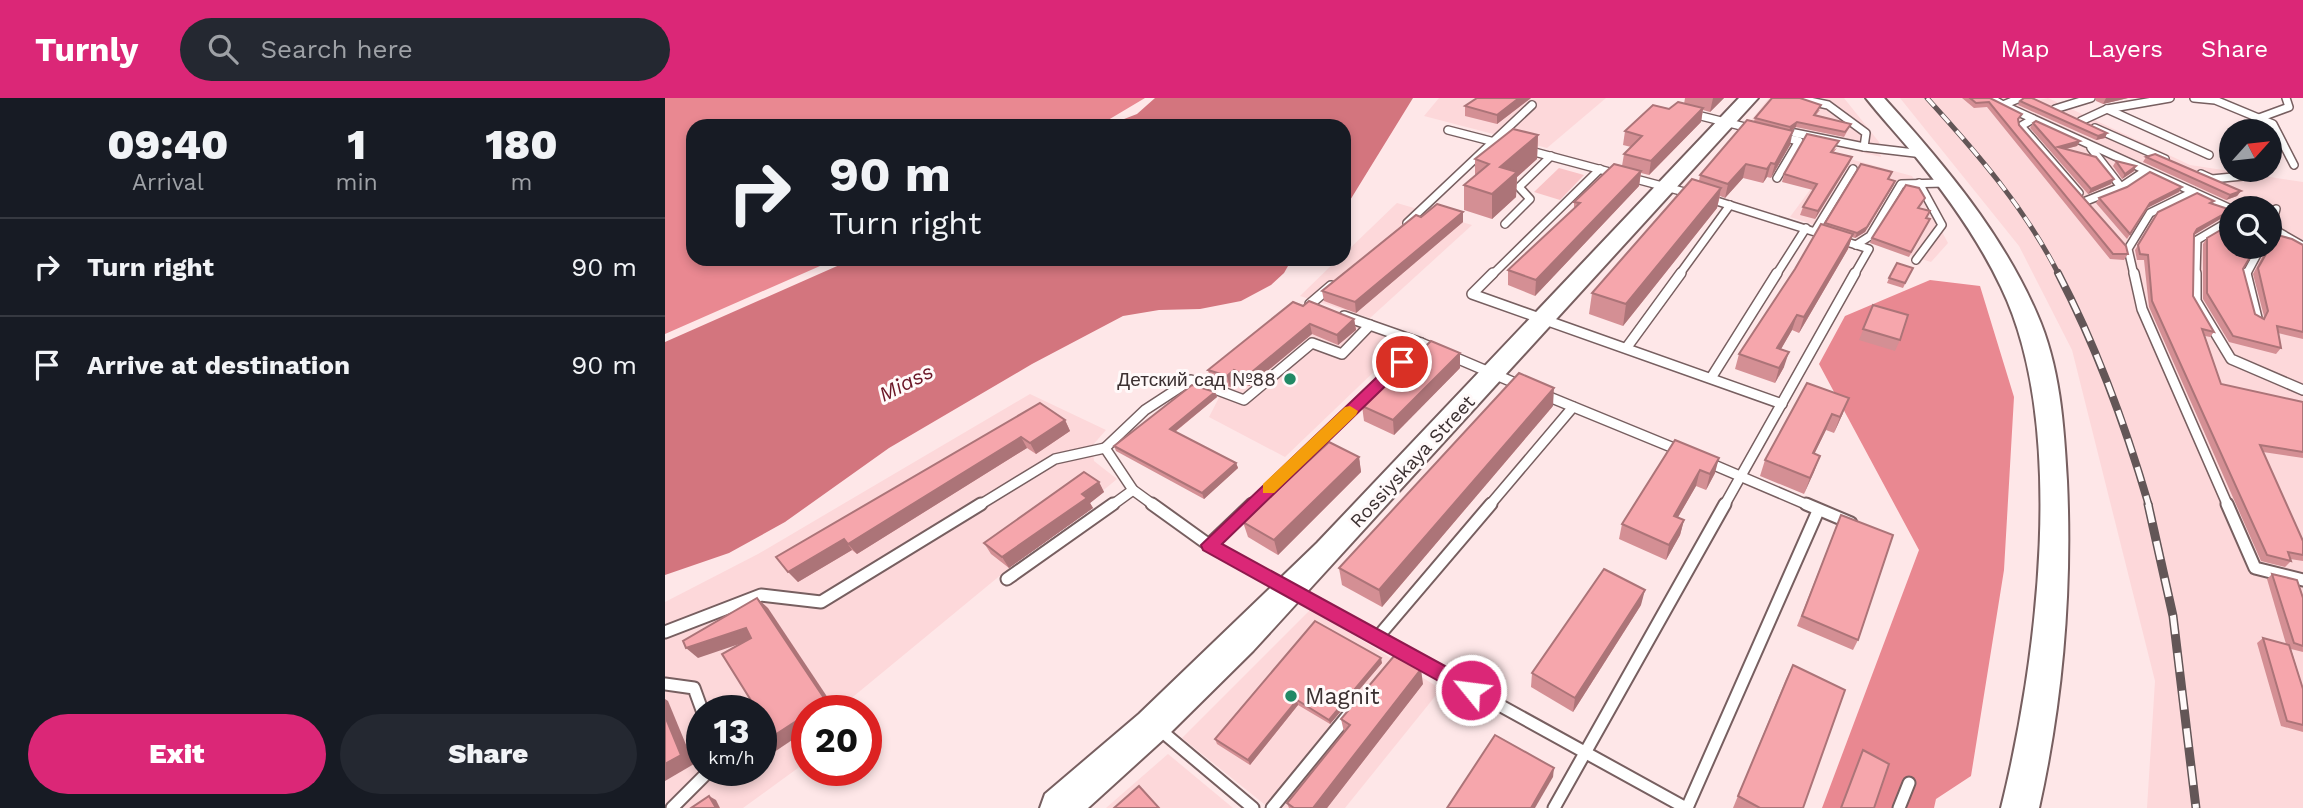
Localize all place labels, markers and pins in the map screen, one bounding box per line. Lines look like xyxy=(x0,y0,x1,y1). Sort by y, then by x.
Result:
pin xyxy=(1372,332,1432,392)
place label: Детский сад №88 xyxy=(1117,368,1276,391)
marker: Детский сад №88 xyxy=(1282,371,1298,387)
place label: Magnit xyxy=(1305,683,1380,710)
marker: Magnit xyxy=(1283,688,1299,704)

